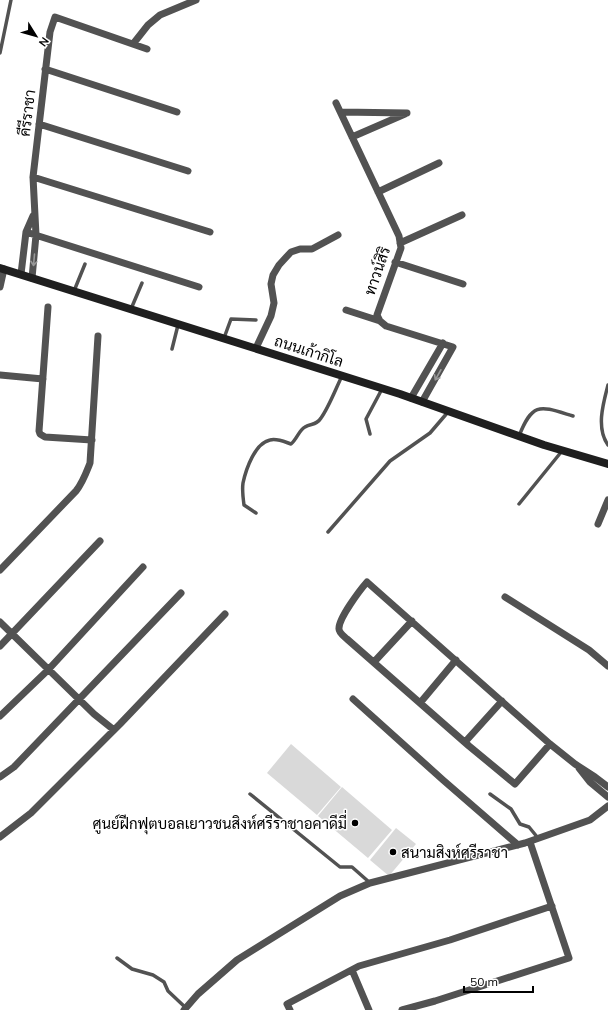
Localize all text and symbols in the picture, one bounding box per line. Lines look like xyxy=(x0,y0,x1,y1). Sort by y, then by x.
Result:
north arrow xyxy=(16,16,56,56)
text: N xyxy=(36,34,52,50)
street label: คีรีราชา xyxy=(15,88,39,138)
street label: ทาวน์สิริ xyxy=(360,244,394,298)
one-way arrow xyxy=(30,253,37,266)
street label: ถนนเก้ากิโล xyxy=(272,331,346,371)
one-way arrow xyxy=(433,368,441,380)
place label: ศูนย์ฝีกฟุตบอลเยาวชนสิงห์ศรีราชาอคาดีมี่ xyxy=(92,809,347,835)
marker: ศูนย์ฝีกฟุตบอลเยาวชนสิงห์ศรีราชาอคาดีมี่ xyxy=(350,818,360,828)
place label: สนามสิงห์ศรีราชา xyxy=(401,843,508,862)
marker: สนามสิงห์ศรีราชา xyxy=(388,847,398,857)
scale bar xyxy=(464,968,533,994)
text: 50 m xyxy=(470,974,498,989)

